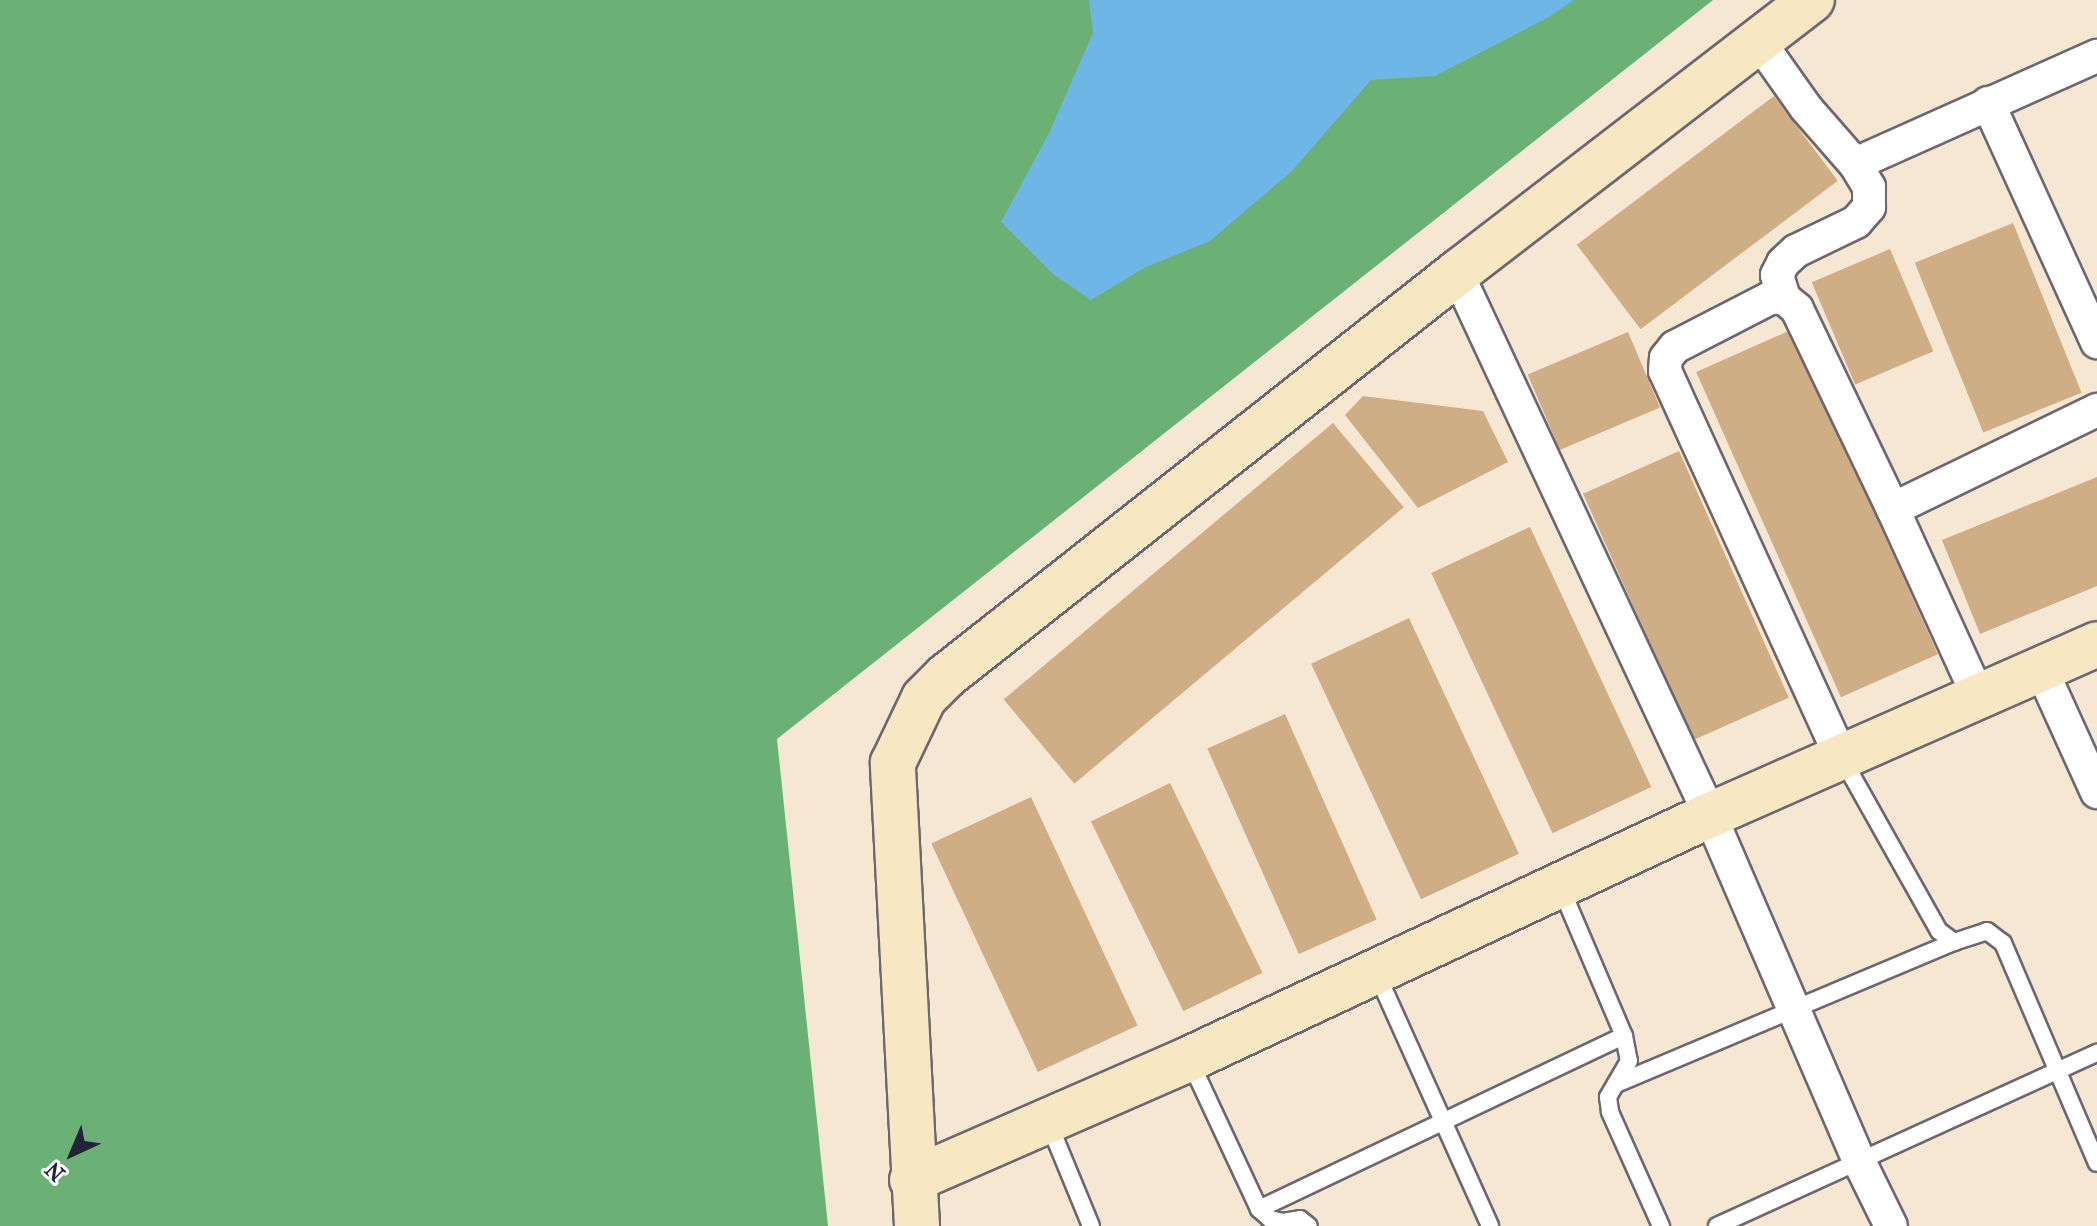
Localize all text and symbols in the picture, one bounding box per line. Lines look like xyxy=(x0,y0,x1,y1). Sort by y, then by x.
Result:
north arrow xyxy=(32,1114,112,1194)
text: N xyxy=(40,1156,70,1186)

